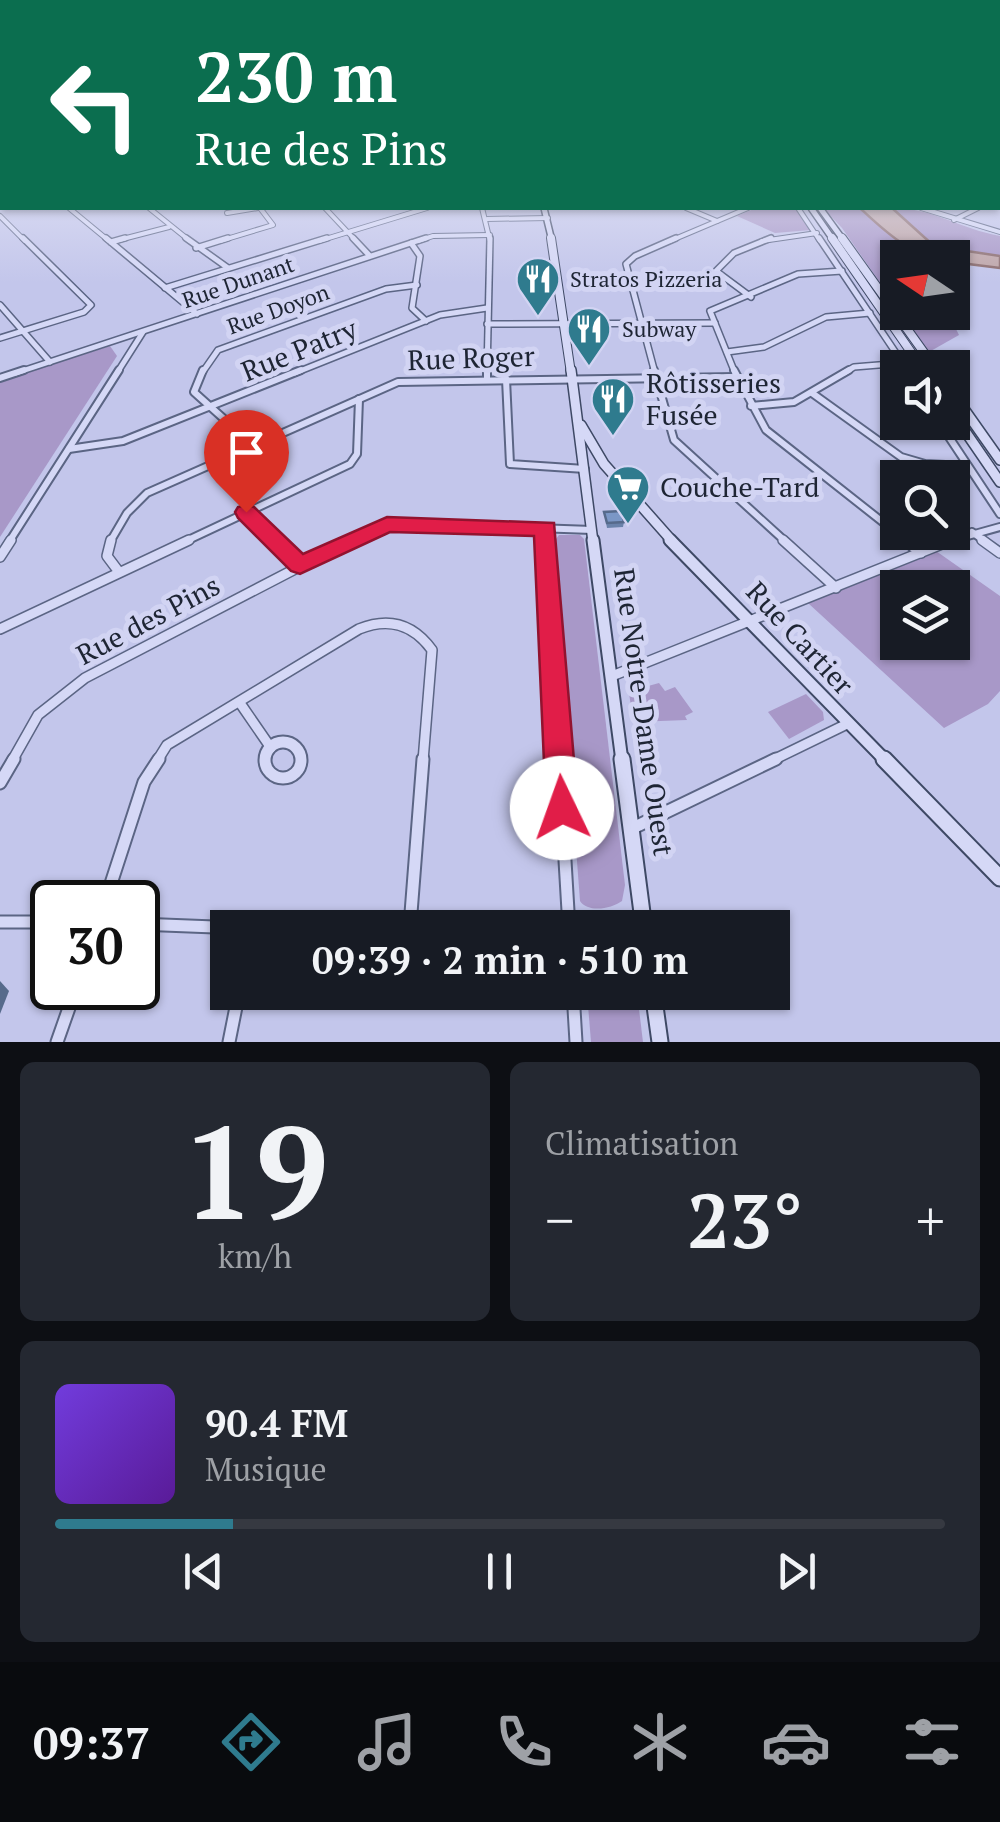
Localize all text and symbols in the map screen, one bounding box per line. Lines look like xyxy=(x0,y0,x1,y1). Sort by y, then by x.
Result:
text: 230 m xyxy=(195,29,397,122)
icon: left xyxy=(30,40,160,170)
text: Rue des Pins xyxy=(195,118,448,178)
north arrow xyxy=(880,240,970,330)
map controls xyxy=(880,240,970,660)
street label: Rue Dunant xyxy=(178,249,298,314)
restaurant icon: Stratos Pizzeria xyxy=(515,256,561,317)
place label: Stratos Pizzeria xyxy=(570,264,722,293)
street label: Rue Doyon xyxy=(223,277,333,340)
restaurant icon: Subway xyxy=(566,306,612,367)
street label: Rue Patry xyxy=(236,309,363,389)
place label: Subway xyxy=(622,314,697,343)
street label: Rue Roger xyxy=(407,337,535,378)
button: sound xyxy=(880,350,970,440)
place label: Rôtisseries Fusée xyxy=(646,364,781,433)
restaurant icon: Rôtisseries Fusée xyxy=(590,376,636,437)
pin xyxy=(204,410,289,513)
icon: arrive xyxy=(219,425,274,480)
button: search xyxy=(880,460,970,550)
supermarket icon: Couche-Tard xyxy=(605,464,651,525)
place label: Couche-Tard xyxy=(660,468,820,505)
street label: Rue des Pins xyxy=(70,566,226,673)
street label: Rue Notre-Dame Ouest xyxy=(606,566,683,859)
button: layers xyxy=(880,570,970,660)
street label: Rue Cartier xyxy=(739,573,862,702)
position arrow xyxy=(510,756,614,860)
speed limit sign: 30 xyxy=(30,880,160,1010)
text: 09:39 · 2 min · 510 m xyxy=(312,935,688,985)
text: 19 xyxy=(182,1084,328,1256)
text: Climatisation xyxy=(545,1122,738,1164)
text: 23° xyxy=(687,1170,803,1269)
text: − xyxy=(545,1183,574,1256)
text: + xyxy=(916,1183,945,1256)
text: km/h xyxy=(218,1235,292,1277)
text: 90.4 FM xyxy=(205,1398,348,1448)
text: Musique xyxy=(205,1448,327,1490)
icon: previous xyxy=(176,1544,231,1599)
icon: pause xyxy=(472,1544,527,1599)
icon: next xyxy=(769,1544,824,1599)
icon: directions xyxy=(216,1707,286,1777)
icon: music xyxy=(352,1707,422,1777)
icon: phone xyxy=(489,1707,559,1777)
icon: climate xyxy=(625,1707,695,1777)
icon: car xyxy=(761,1707,831,1777)
icon: filters xyxy=(897,1707,967,1777)
text: 09:37 xyxy=(33,1712,150,1772)

